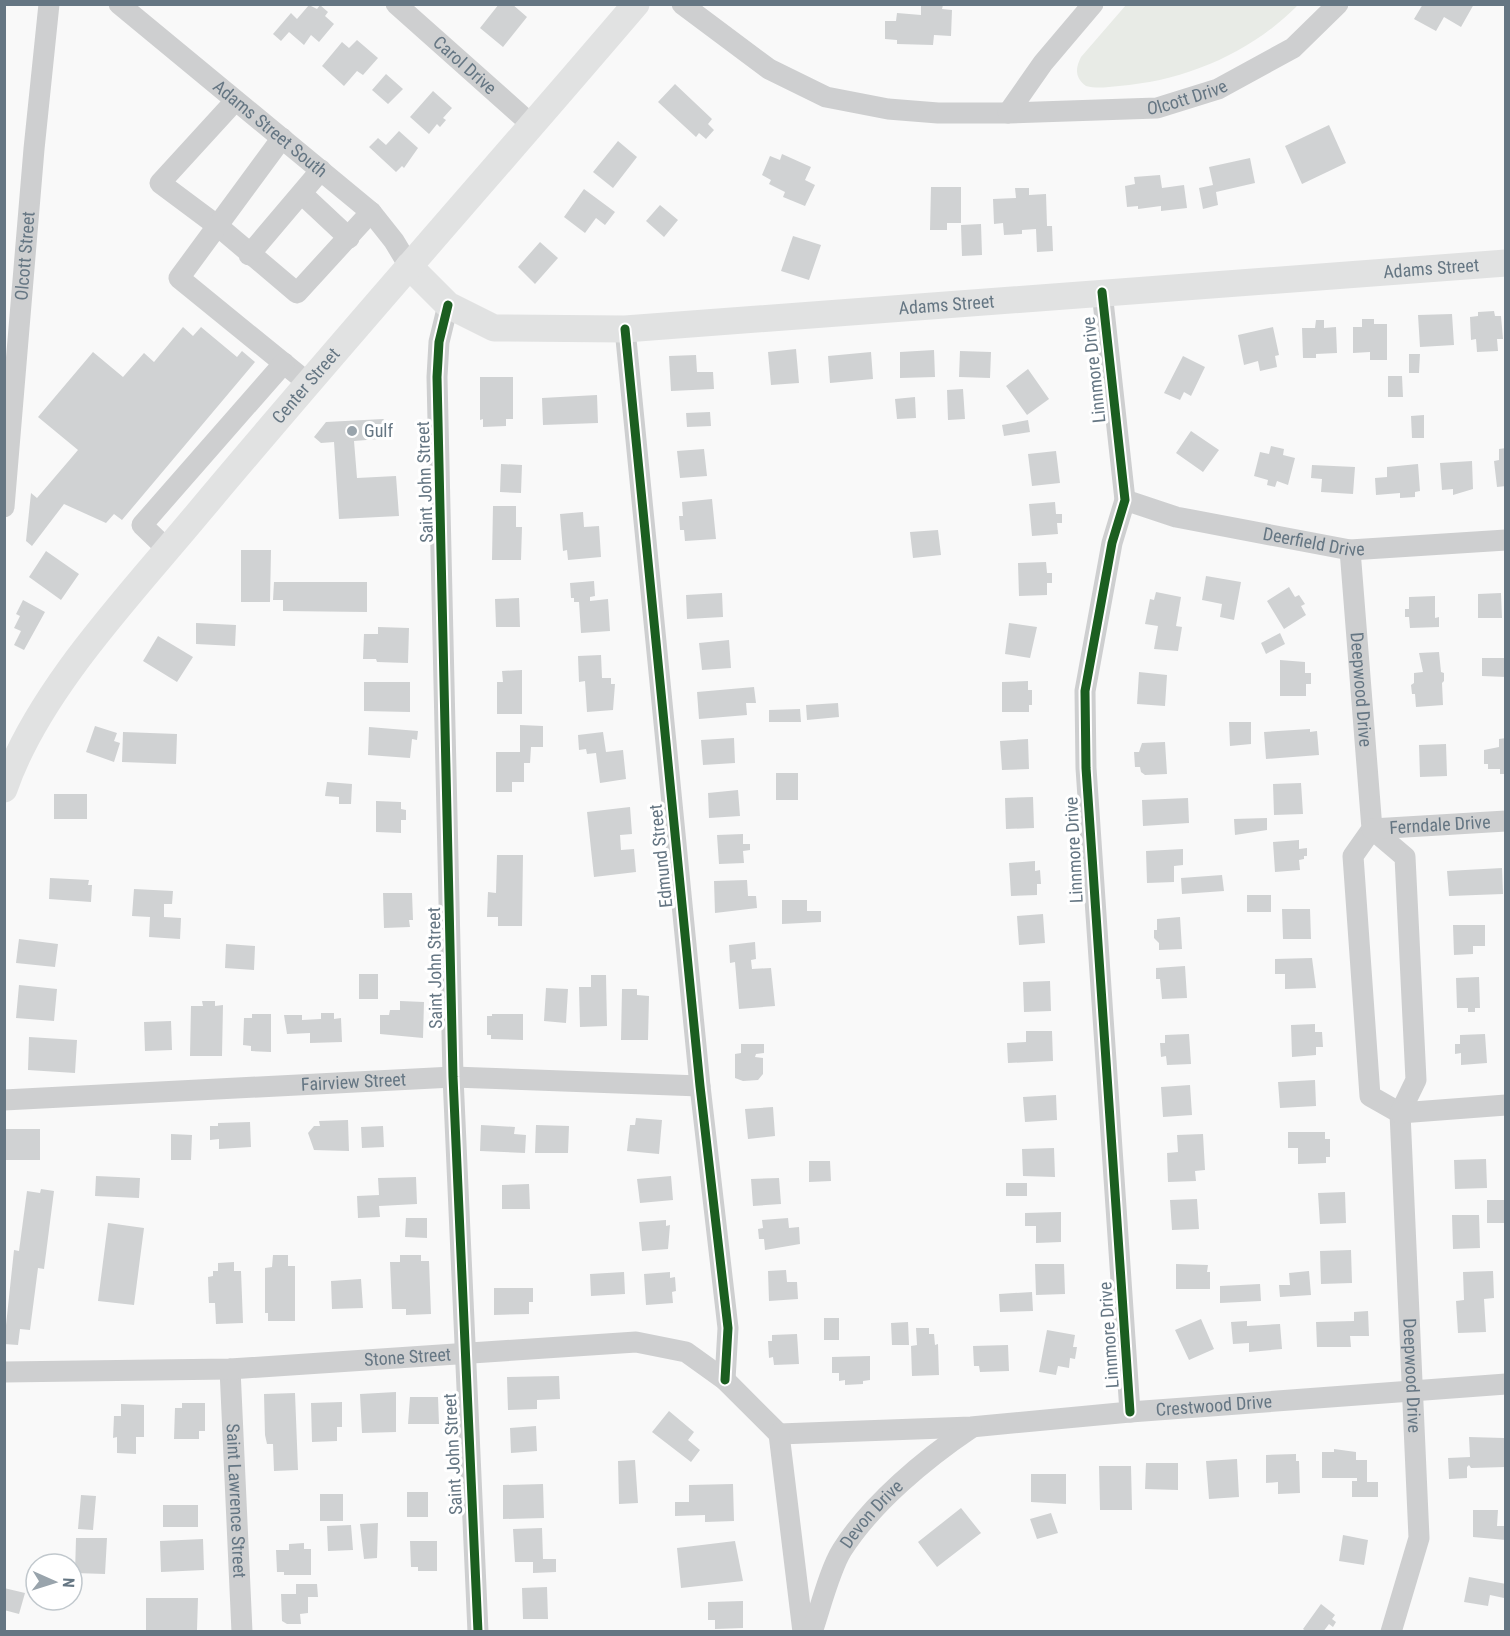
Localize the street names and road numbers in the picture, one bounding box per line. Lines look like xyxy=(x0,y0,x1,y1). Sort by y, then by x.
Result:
street label: Carol Drive xyxy=(429,31,501,98)
street label: Adams Street South xyxy=(209,75,332,181)
street label: Olcott Drive xyxy=(1147,75,1231,118)
street label: Olcott Street xyxy=(10,210,39,301)
street label: Adams Street xyxy=(1382,254,1480,282)
street label: Adams Street xyxy=(898,290,995,318)
street label: Linnmore Drive xyxy=(1077,316,1110,424)
street label: Center Street xyxy=(267,343,344,428)
street label: Saint John Street xyxy=(412,421,437,543)
street label: Deerfield Drive xyxy=(1261,523,1365,560)
street label: Deepwood Drive xyxy=(1347,631,1376,748)
street label: Linnmore Drive xyxy=(1060,796,1087,904)
street label: Edmund Street xyxy=(645,803,676,909)
street label: Ferndale Drive xyxy=(1389,811,1491,838)
street label: Saint John Street xyxy=(423,907,446,1029)
street label: Fairview Street xyxy=(300,1068,407,1095)
street label: Linnmore Drive xyxy=(1094,1281,1123,1389)
street label: Deepwood Drive xyxy=(1399,1318,1425,1433)
street label: Stone Street xyxy=(363,1343,452,1370)
street label: Crestwood Drive xyxy=(1155,1390,1273,1420)
street label: Saint John Street xyxy=(439,1393,466,1515)
street label: Saint Lawrence Street xyxy=(222,1423,251,1579)
street label: Devon Drive xyxy=(835,1475,907,1552)

